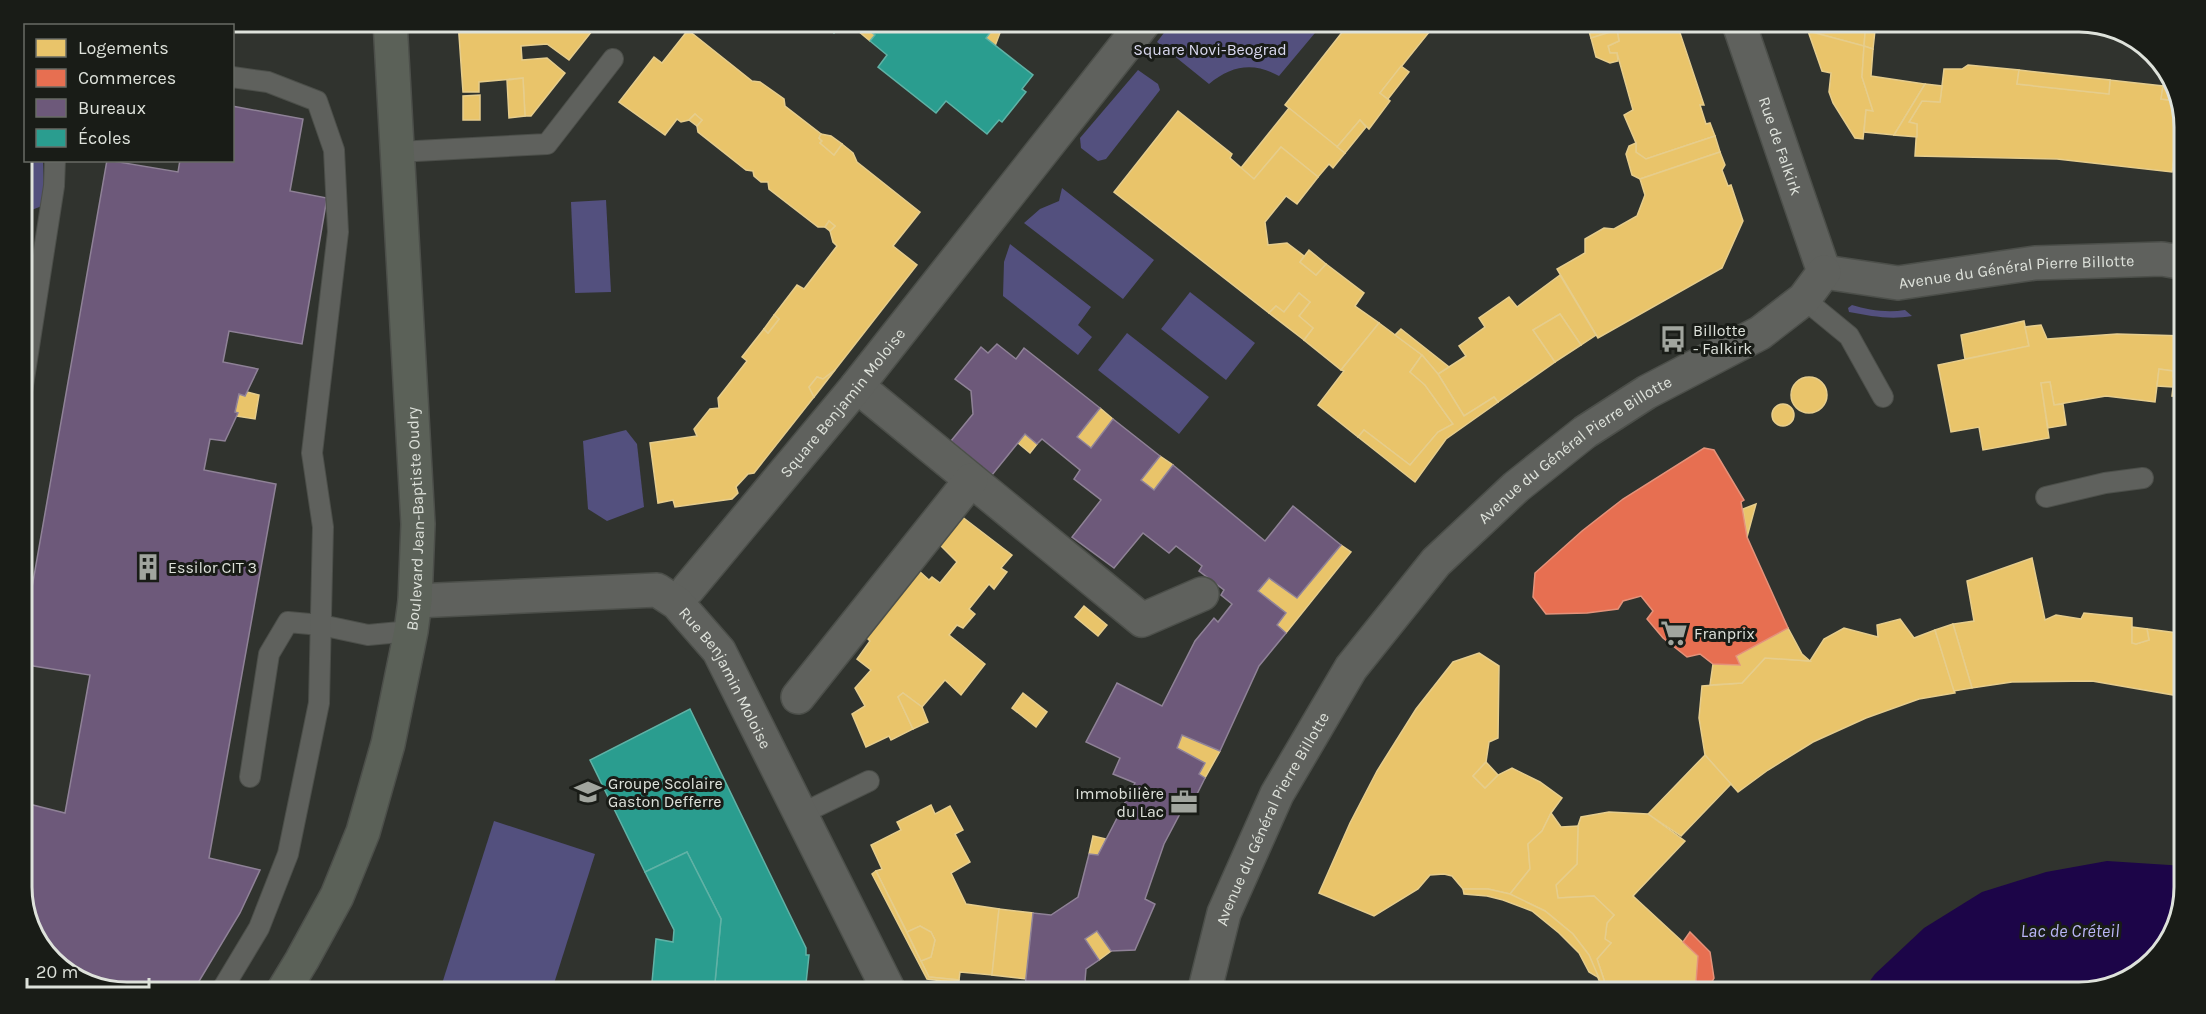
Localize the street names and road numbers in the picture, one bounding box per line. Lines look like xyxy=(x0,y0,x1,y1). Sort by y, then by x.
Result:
street label: Rue de Falkirk xyxy=(1755,94,1806,198)
street label: Avenue du Général Pierre Billotte xyxy=(1897,251,2135,293)
street label: Square Benjamin Moloise xyxy=(776,324,909,481)
street label: Avenue du Général Pierre Billotte xyxy=(1474,372,1675,528)
street label: Boulevard Jean-Baptiste Oudry xyxy=(402,406,428,632)
street label: Rue Benjamin Moloise xyxy=(675,603,775,752)
street label: Avenue du Général Pierre Billotte xyxy=(1212,709,1333,928)

